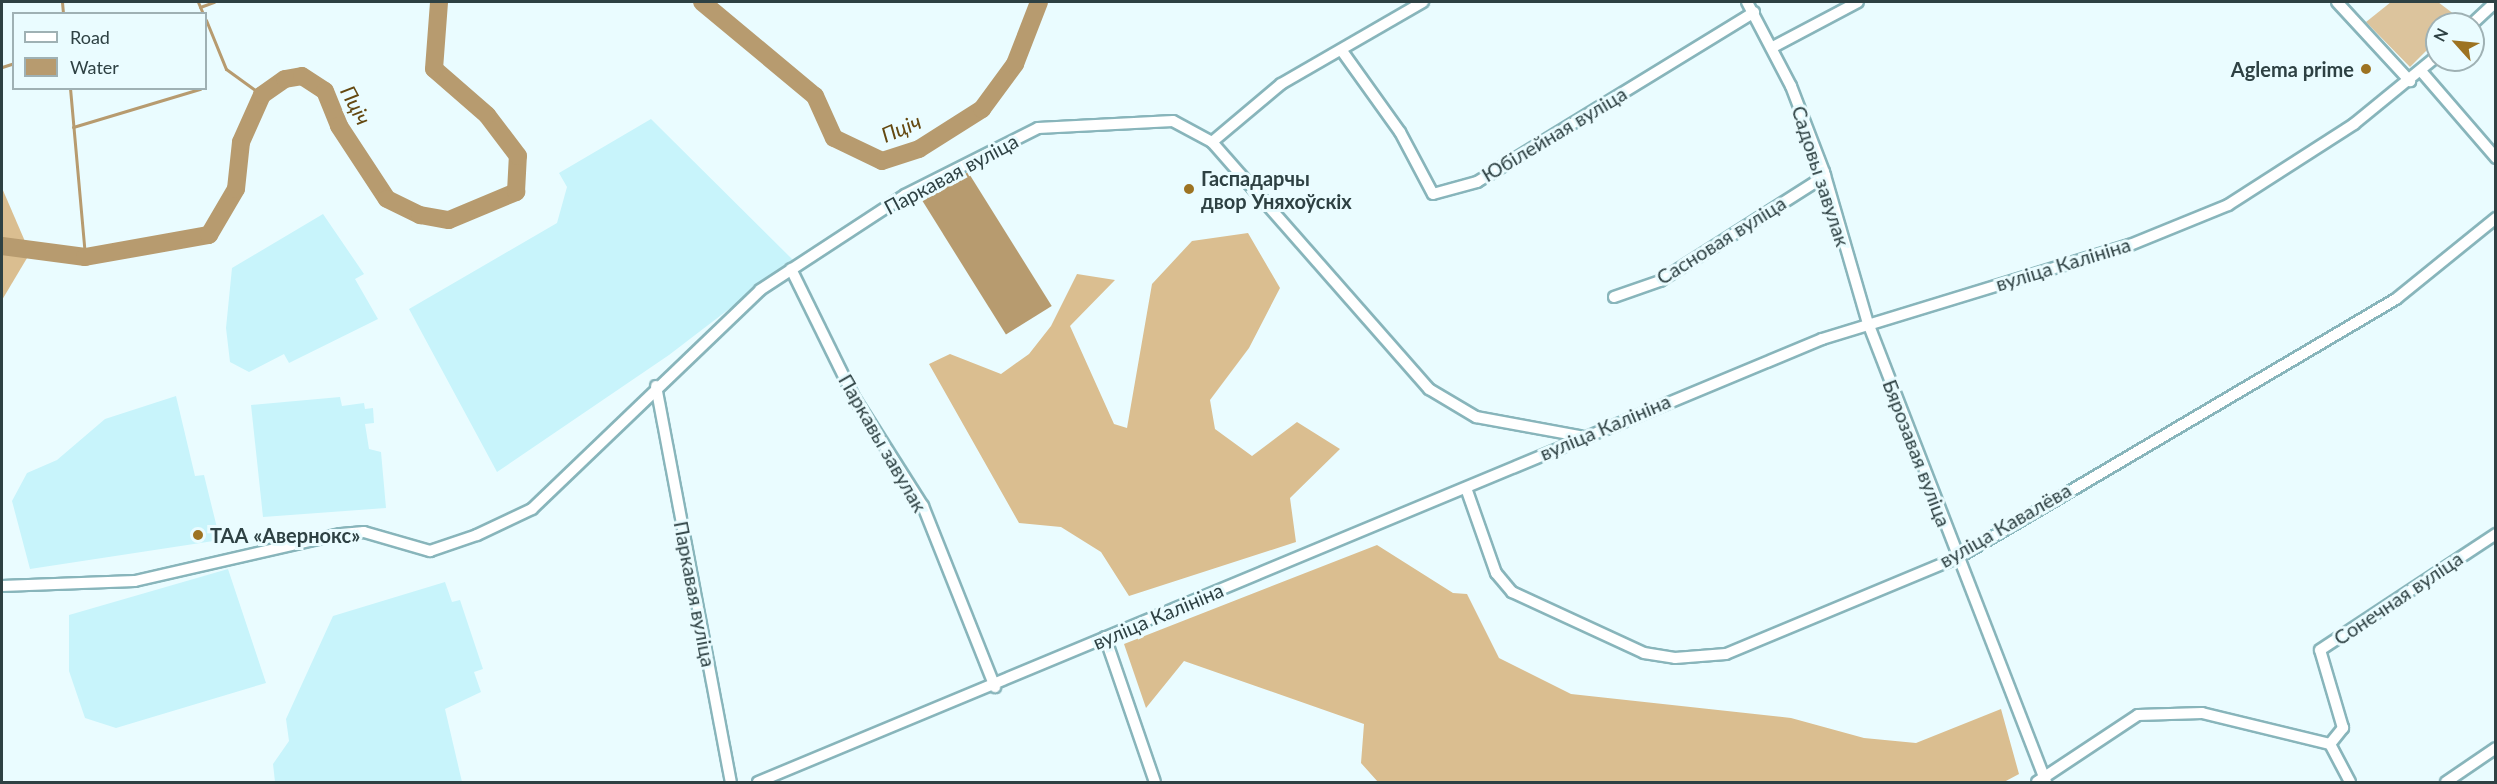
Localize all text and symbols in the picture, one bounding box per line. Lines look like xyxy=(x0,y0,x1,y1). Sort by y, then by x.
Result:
legend xyxy=(12,12,207,90)
north arrow xyxy=(2425,12,2485,72)
text: N xyxy=(2429,25,2452,44)
text: Road xyxy=(70,26,110,48)
text: Water xyxy=(70,56,119,78)
place label: Aglema prime xyxy=(2231,57,2354,81)
marker: Aglema prime xyxy=(2359,62,2373,76)
water label: Пціч xyxy=(335,81,377,129)
street label: Юбілейная вуліца xyxy=(1477,81,1631,187)
street label: Садовы завулак xyxy=(1787,103,1855,249)
water label: Пціч xyxy=(877,108,925,148)
street label: Паркавая вуліца xyxy=(880,129,1022,219)
place label: Гаспадарчы двор Уняхоўскіх xyxy=(1201,166,1352,213)
marker: Гаспадарчы двор Уняхоўскіх xyxy=(1182,182,1196,196)
street label: Сасновая вуліца xyxy=(1652,191,1790,289)
street label: вуліца Калініна xyxy=(1993,232,2133,296)
street label: Паркавы завулак xyxy=(834,370,932,516)
street label: Бярозавая вуліца xyxy=(1878,376,1956,530)
street label: вуліца Калініна xyxy=(1536,389,1674,465)
street label: вуліца Кавалёва xyxy=(1935,478,2075,572)
street label: Паркавая вуліца xyxy=(669,519,721,669)
place label: ТАА «Авернокс» xyxy=(210,523,360,547)
marker: ТАА «Авернокс» xyxy=(191,528,205,542)
street label: Сонечная вуліца xyxy=(2329,546,2467,650)
street label: вуліца Калініна xyxy=(1089,578,1227,654)

